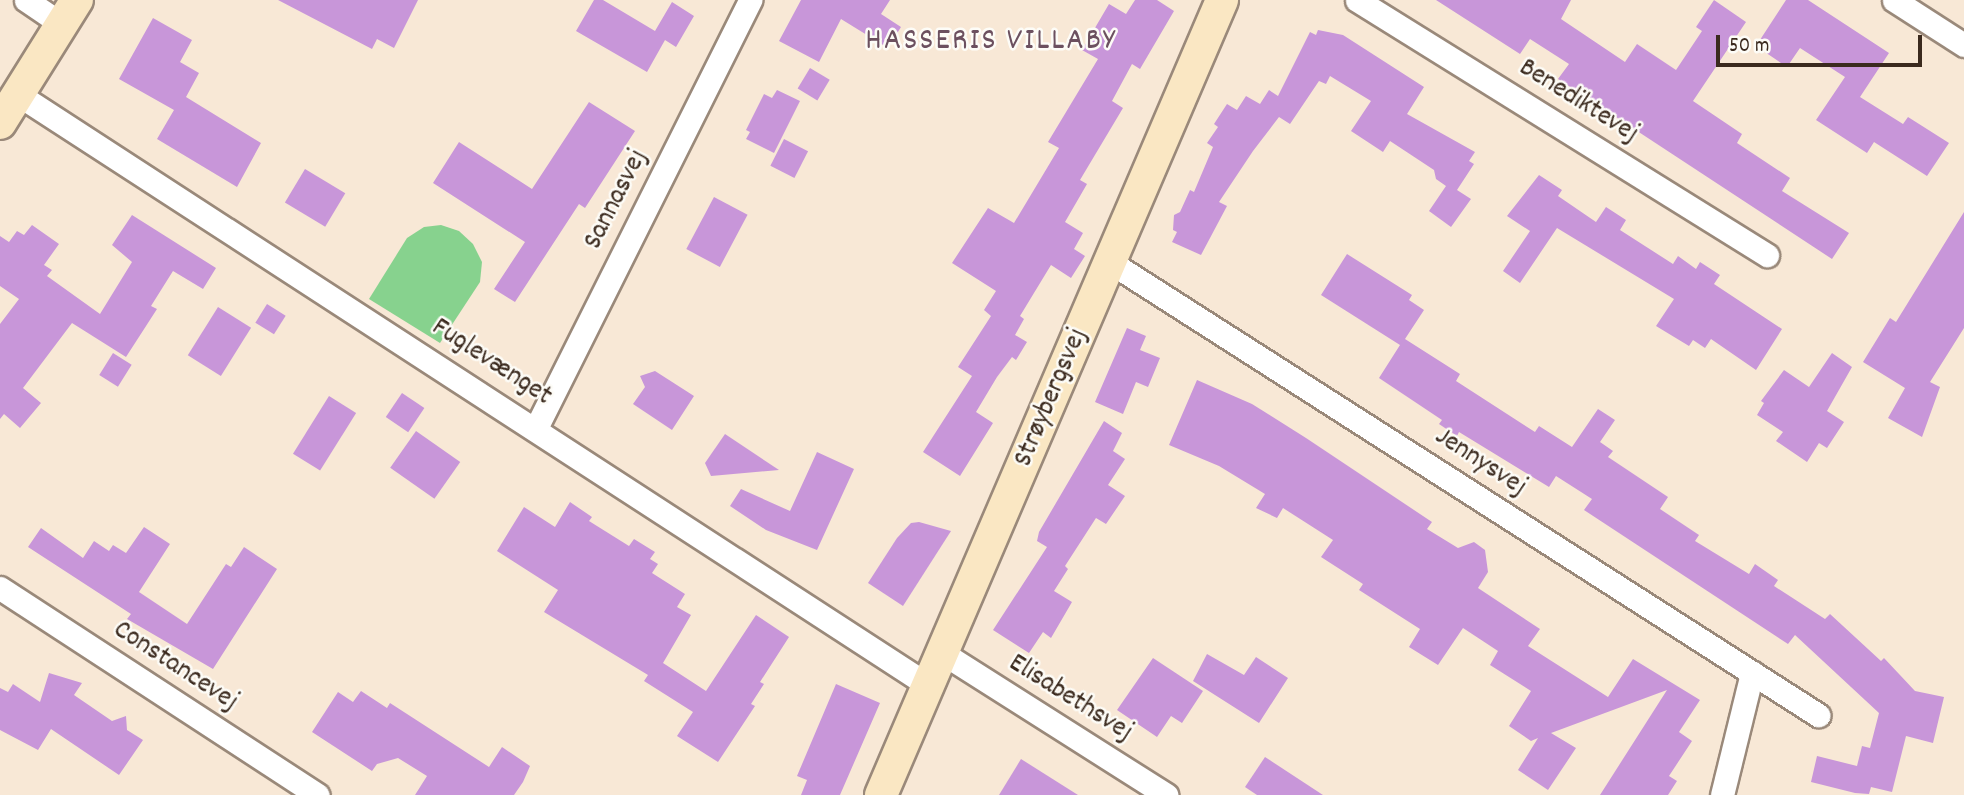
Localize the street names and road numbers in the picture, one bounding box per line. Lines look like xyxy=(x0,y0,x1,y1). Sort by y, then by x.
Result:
street label: Benediktevej xyxy=(1512,52,1644,152)
street label: Sannasvej xyxy=(578,144,656,256)
street label: Fuglevænget xyxy=(425,312,557,414)
street label: Strøybergsvej xyxy=(1008,324,1096,472)
street label: Jennysvej xyxy=(1428,421,1532,505)
street label: Constancevej xyxy=(106,614,244,720)
street label: Elisabethsvej xyxy=(1002,648,1138,750)

